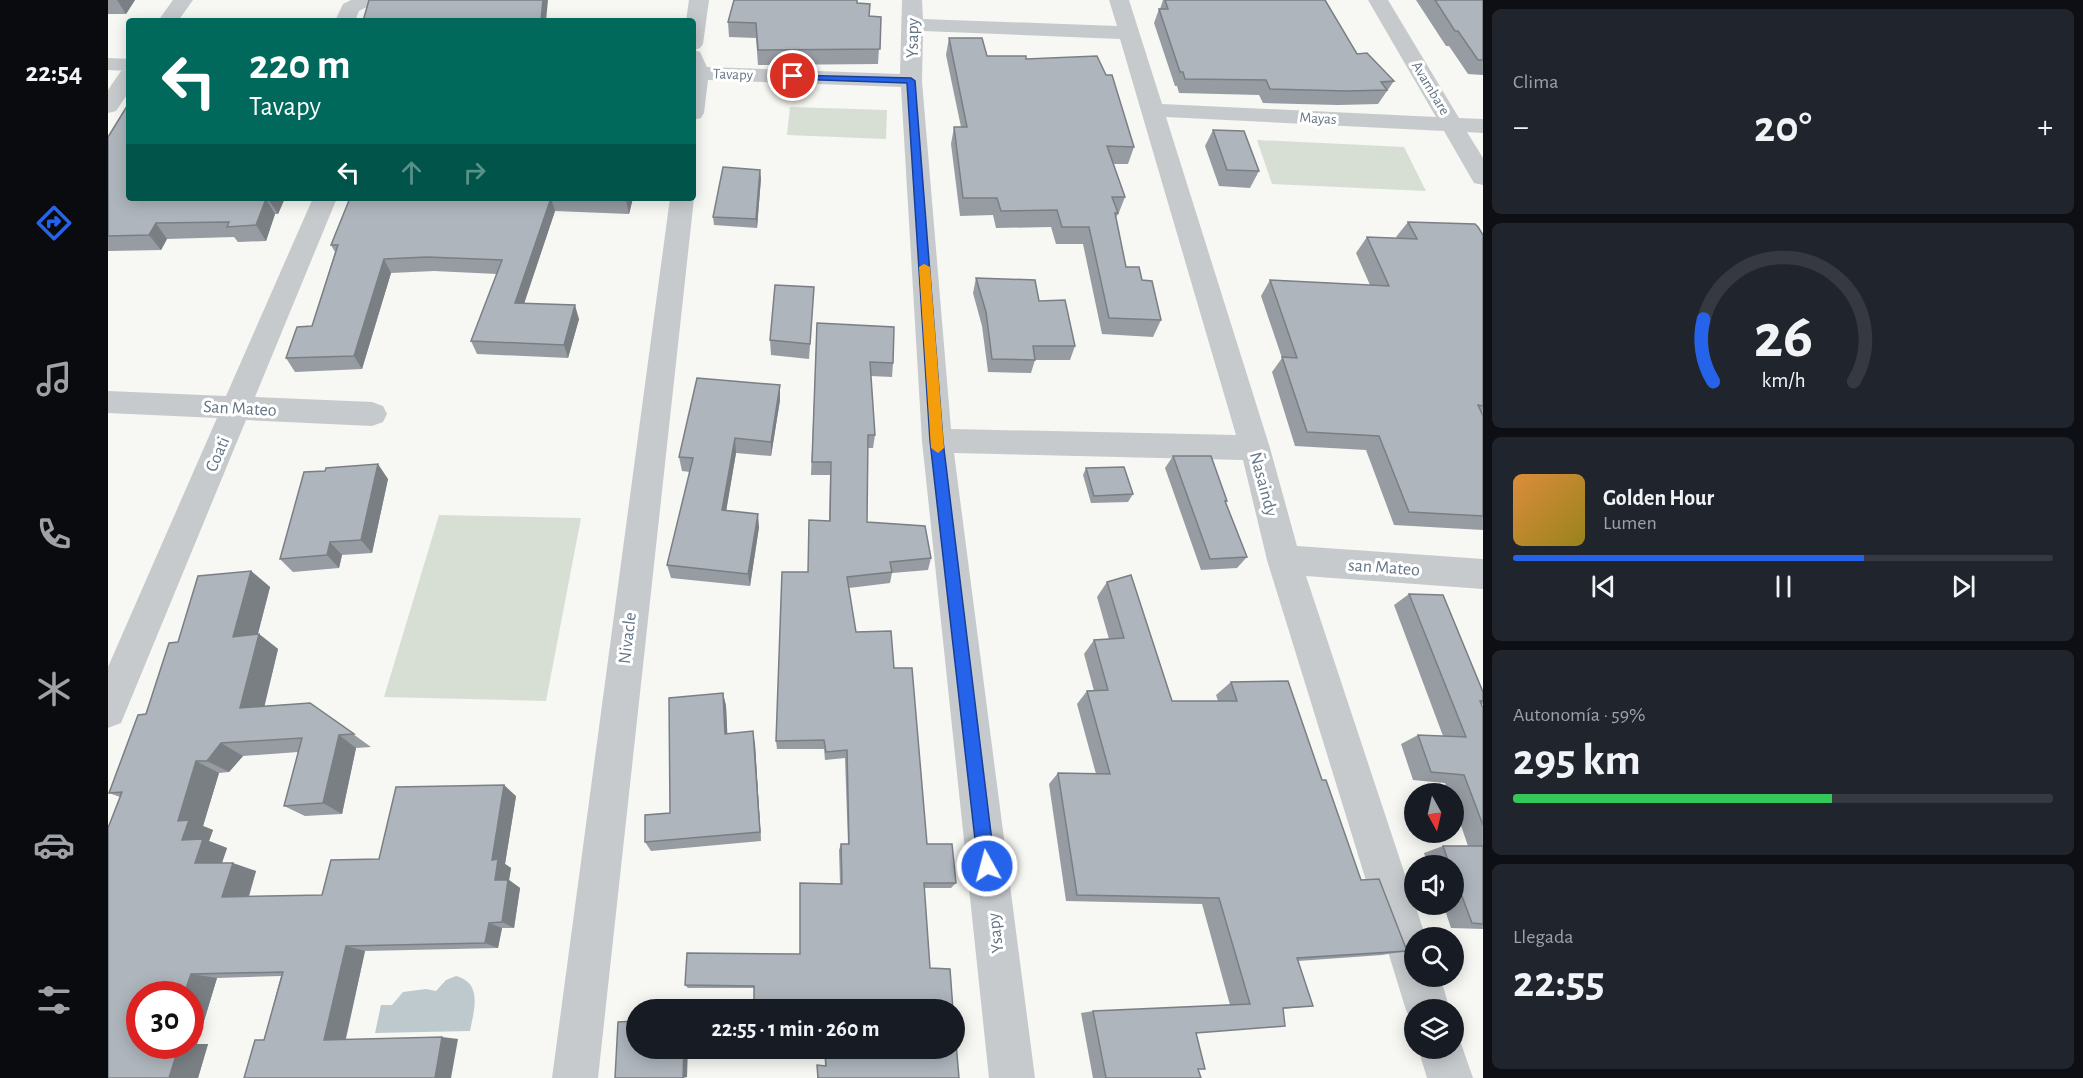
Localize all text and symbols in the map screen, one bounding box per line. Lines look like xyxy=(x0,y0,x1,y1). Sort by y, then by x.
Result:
street label: Ysapy xyxy=(904,17,922,58)
icon: left xyxy=(150,42,228,120)
text: 220 m xyxy=(249,44,351,86)
pin xyxy=(767,50,818,101)
text: 22:54 xyxy=(26,59,82,86)
icon: arrive xyxy=(776,59,809,92)
street label: Avambare xyxy=(1409,59,1452,118)
street label: Tavapy xyxy=(713,66,754,83)
text: Clima xyxy=(1513,72,1558,92)
text: Tavapy xyxy=(249,93,321,120)
text: 20° xyxy=(1754,105,1812,150)
street label: Mayas xyxy=(1299,110,1337,127)
text: − xyxy=(1513,111,1529,144)
text: + xyxy=(2037,111,2053,144)
icon: left xyxy=(332,156,365,189)
icon: ahead xyxy=(395,156,428,189)
icon: right xyxy=(458,156,491,189)
icon: directions xyxy=(33,202,75,244)
text: 26 xyxy=(1753,306,1813,368)
icon: music xyxy=(33,358,75,400)
text: km/h xyxy=(1761,371,1805,392)
street label: San Mateo xyxy=(203,398,277,420)
street label: Coati xyxy=(203,434,233,475)
street label: Ñasaindy xyxy=(1246,449,1283,519)
text: Golden Hour xyxy=(1603,487,1714,509)
icon: phone xyxy=(33,513,75,555)
text: Lumen xyxy=(1603,513,1657,533)
street label: san Mateo xyxy=(1347,557,1421,579)
icon: previous xyxy=(1587,570,1620,603)
icon: pause xyxy=(1767,570,1800,603)
icon: next xyxy=(1947,570,1980,603)
street label: Nivacle xyxy=(616,611,640,665)
icon: climate xyxy=(33,668,75,710)
text: Autonomía · 59% xyxy=(1513,705,1646,725)
text: 295 km xyxy=(1513,738,1641,783)
north arrow xyxy=(1404,783,1464,843)
map controls xyxy=(1404,783,1464,1059)
icon: car xyxy=(33,824,75,866)
position arrow xyxy=(955,834,1019,898)
button: sound xyxy=(1404,855,1464,915)
street label: Ysapy xyxy=(985,911,1007,954)
button: search xyxy=(1404,927,1464,987)
text: Llegada xyxy=(1513,927,1574,947)
text: 22:55 xyxy=(1513,960,1605,1005)
icon: filters xyxy=(33,979,75,1021)
speed limit sign: 30 xyxy=(126,981,204,1059)
button: layers xyxy=(1404,999,1464,1059)
text: 22:55 · 1 min · 260 m xyxy=(711,1018,880,1040)

